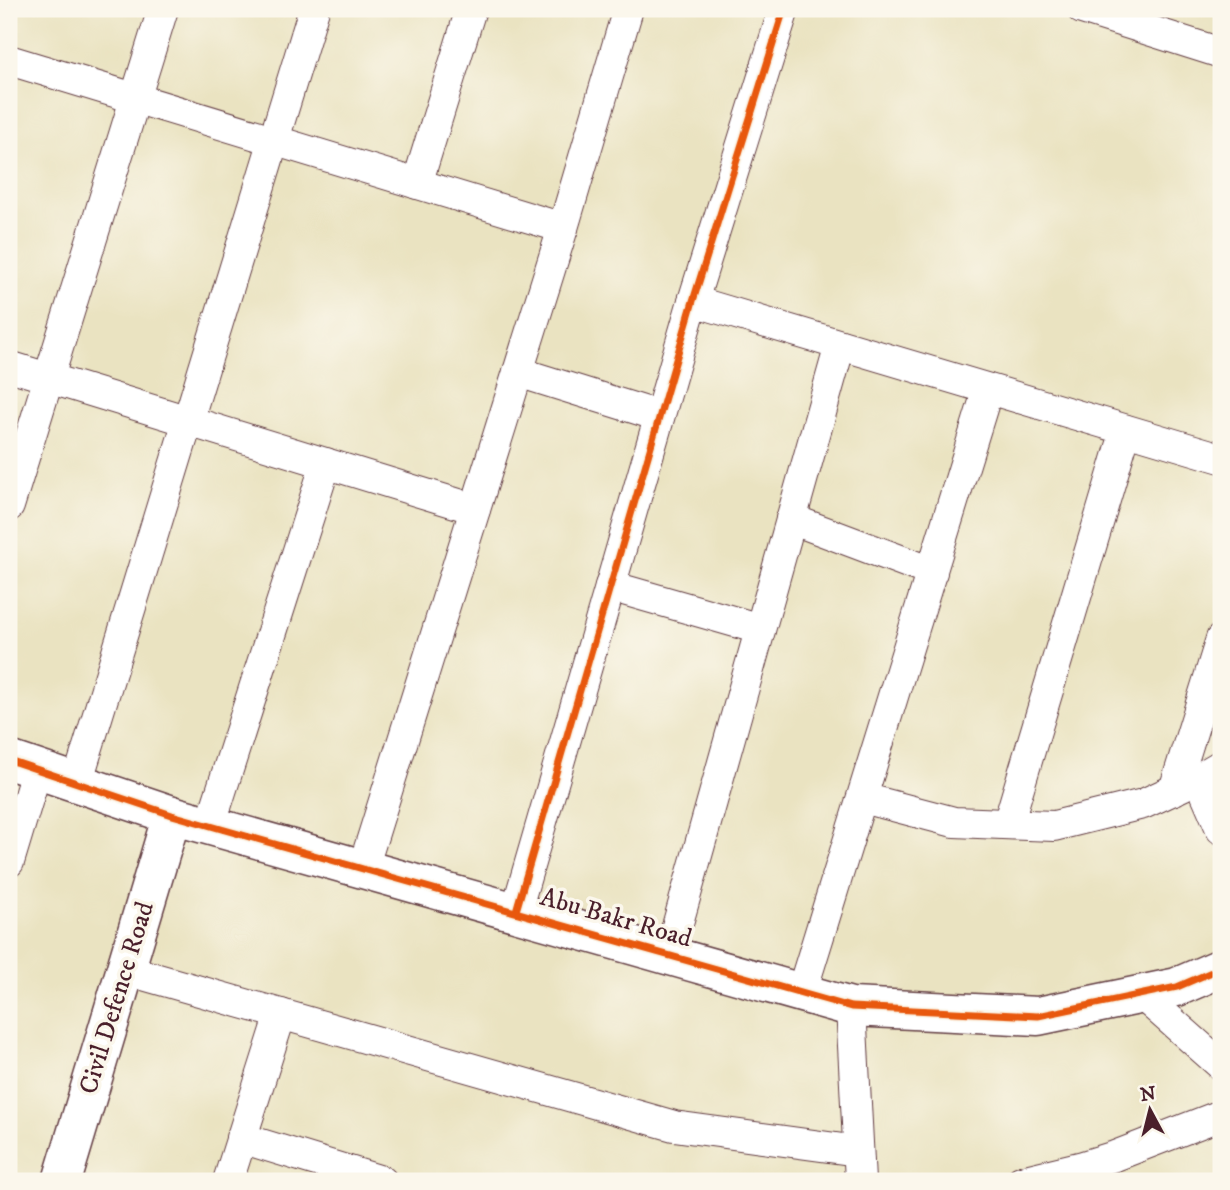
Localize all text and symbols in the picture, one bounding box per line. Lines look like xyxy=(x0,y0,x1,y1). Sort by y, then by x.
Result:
street label: Abu Bakr Road xyxy=(536,881,696,955)
street label: Civil Defence Road xyxy=(72,898,162,1098)
north arrow xyxy=(1114,1074,1184,1144)
text: N xyxy=(1139,1082,1158,1107)

